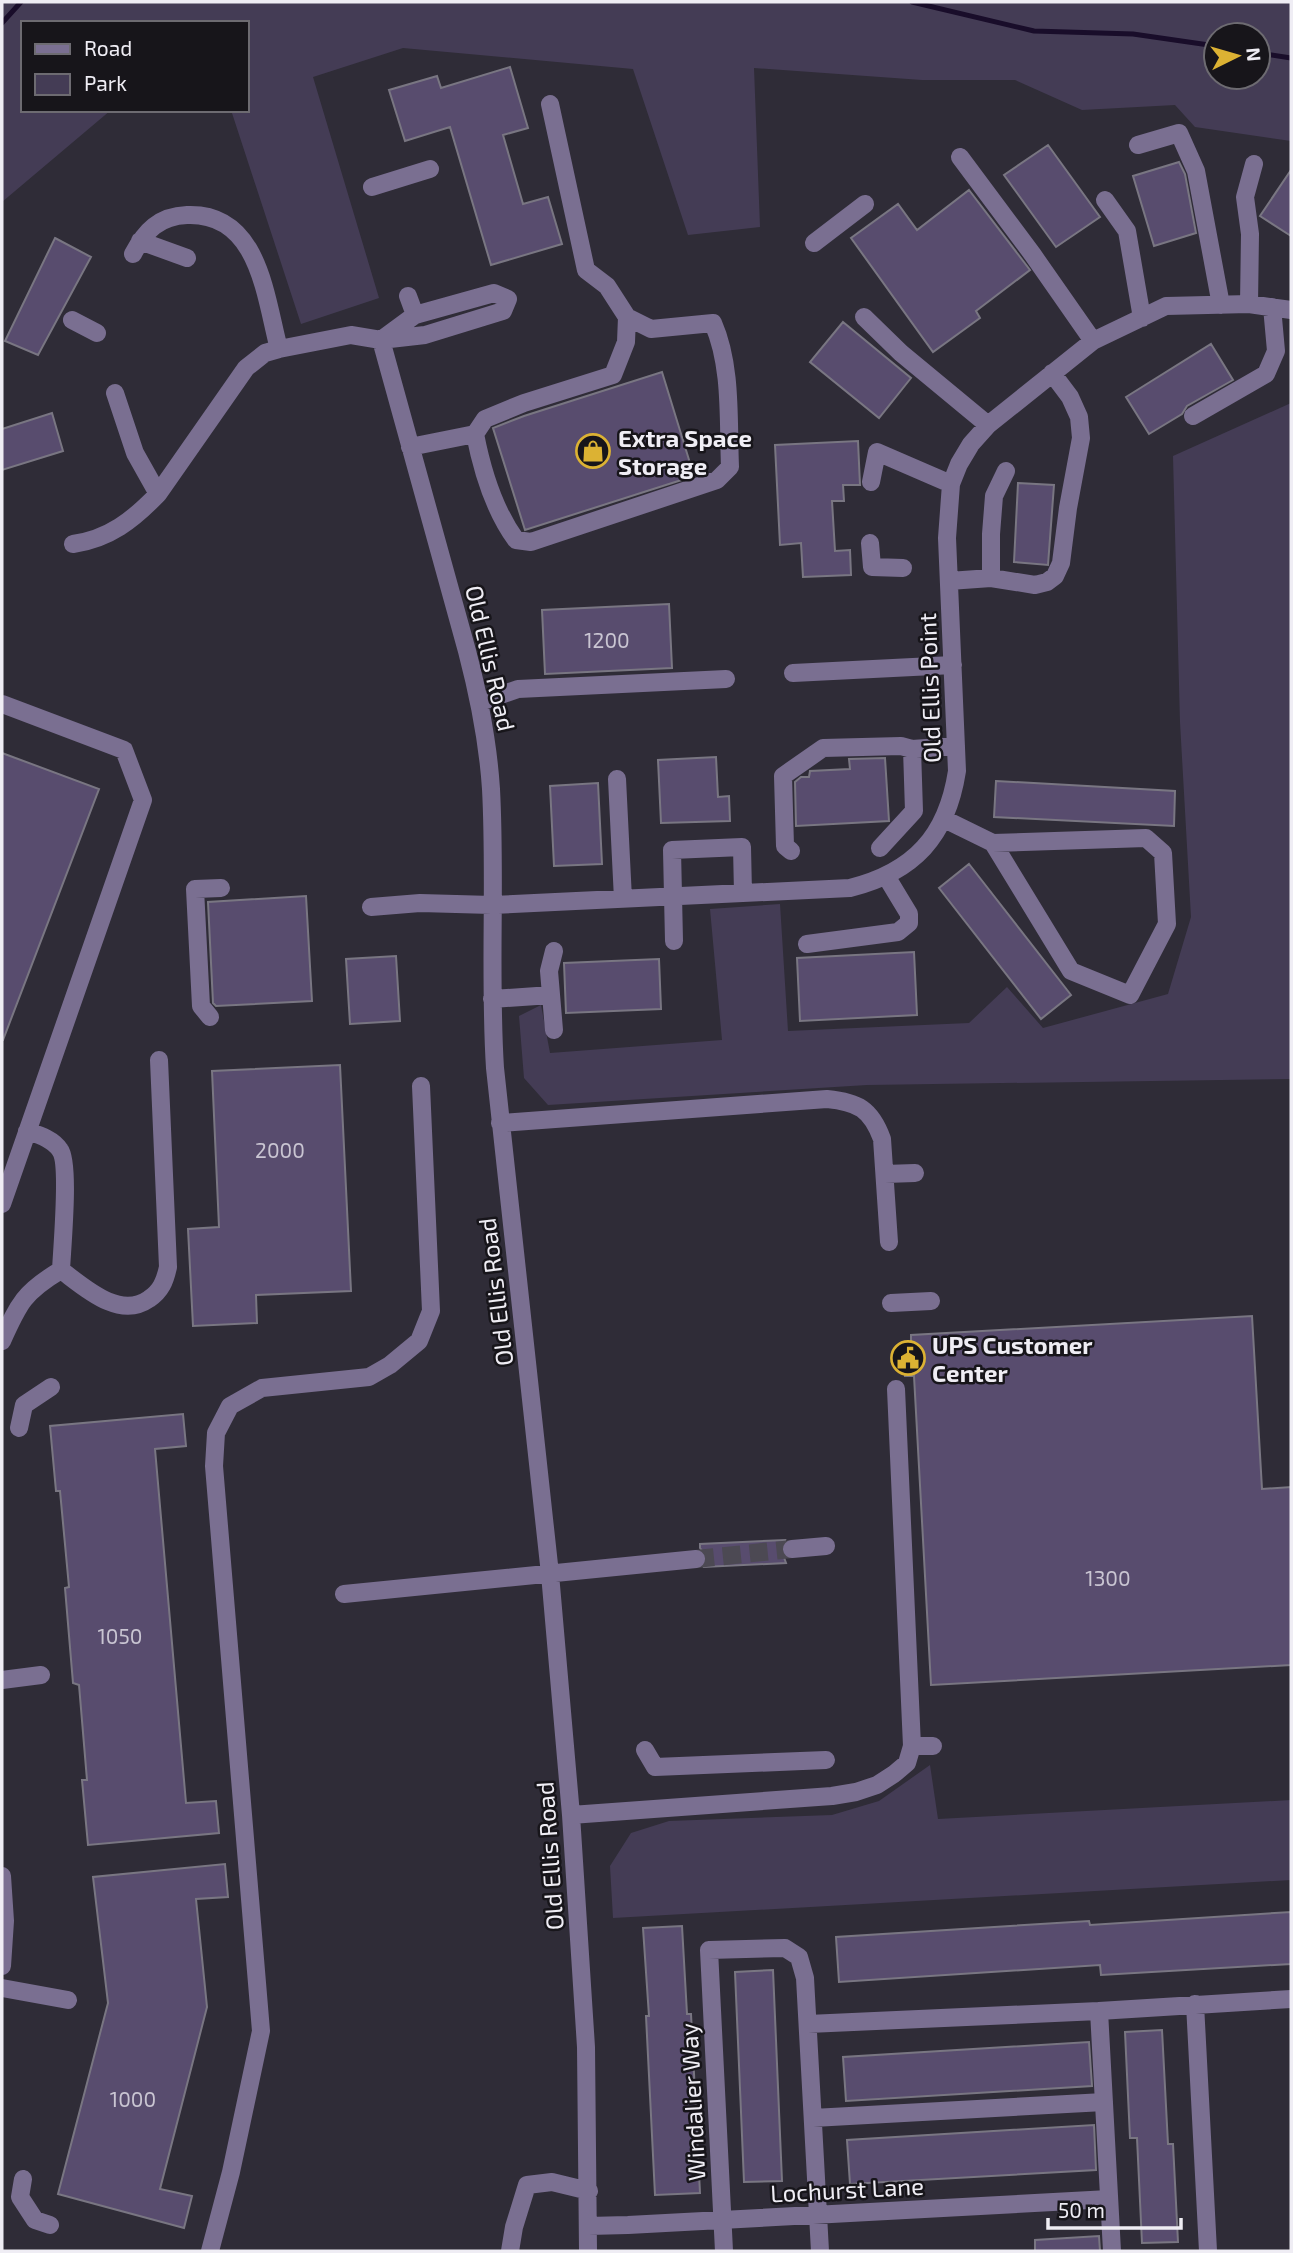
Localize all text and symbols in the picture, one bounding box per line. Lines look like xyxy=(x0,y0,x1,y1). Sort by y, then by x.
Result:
legend xyxy=(21,21,248,112)
north arrow xyxy=(1202,21,1272,91)
text: Road xyxy=(84,35,132,60)
text: N xyxy=(1242,47,1266,62)
text: Park xyxy=(84,70,127,95)
place label: Extra Space Storage xyxy=(618,423,752,480)
shop icon: Extra Space Storage xyxy=(574,432,612,470)
street label: Old Ellis Road xyxy=(460,582,522,734)
street label: Old Ellis Point xyxy=(912,612,946,764)
house number: 1200 xyxy=(584,627,630,652)
house number: 2000 xyxy=(255,1137,305,1162)
street label: Old Ellis Road xyxy=(472,1216,518,1368)
place label: UPS Customer Center xyxy=(932,1330,1093,1387)
public building icon: UPS Customer Center xyxy=(889,1339,927,1377)
house number: 1300 xyxy=(1085,1565,1131,1590)
house number: 1050 xyxy=(98,1623,142,1648)
street label: Old Ellis Road xyxy=(529,1781,569,1931)
street label: Windalier Way xyxy=(673,2022,711,2182)
house number: 1000 xyxy=(110,2086,156,2111)
street label: Lochurst Lane xyxy=(769,2170,925,2208)
scale bar xyxy=(1048,2186,1181,2230)
text: 50 m xyxy=(1058,2197,1105,2222)

